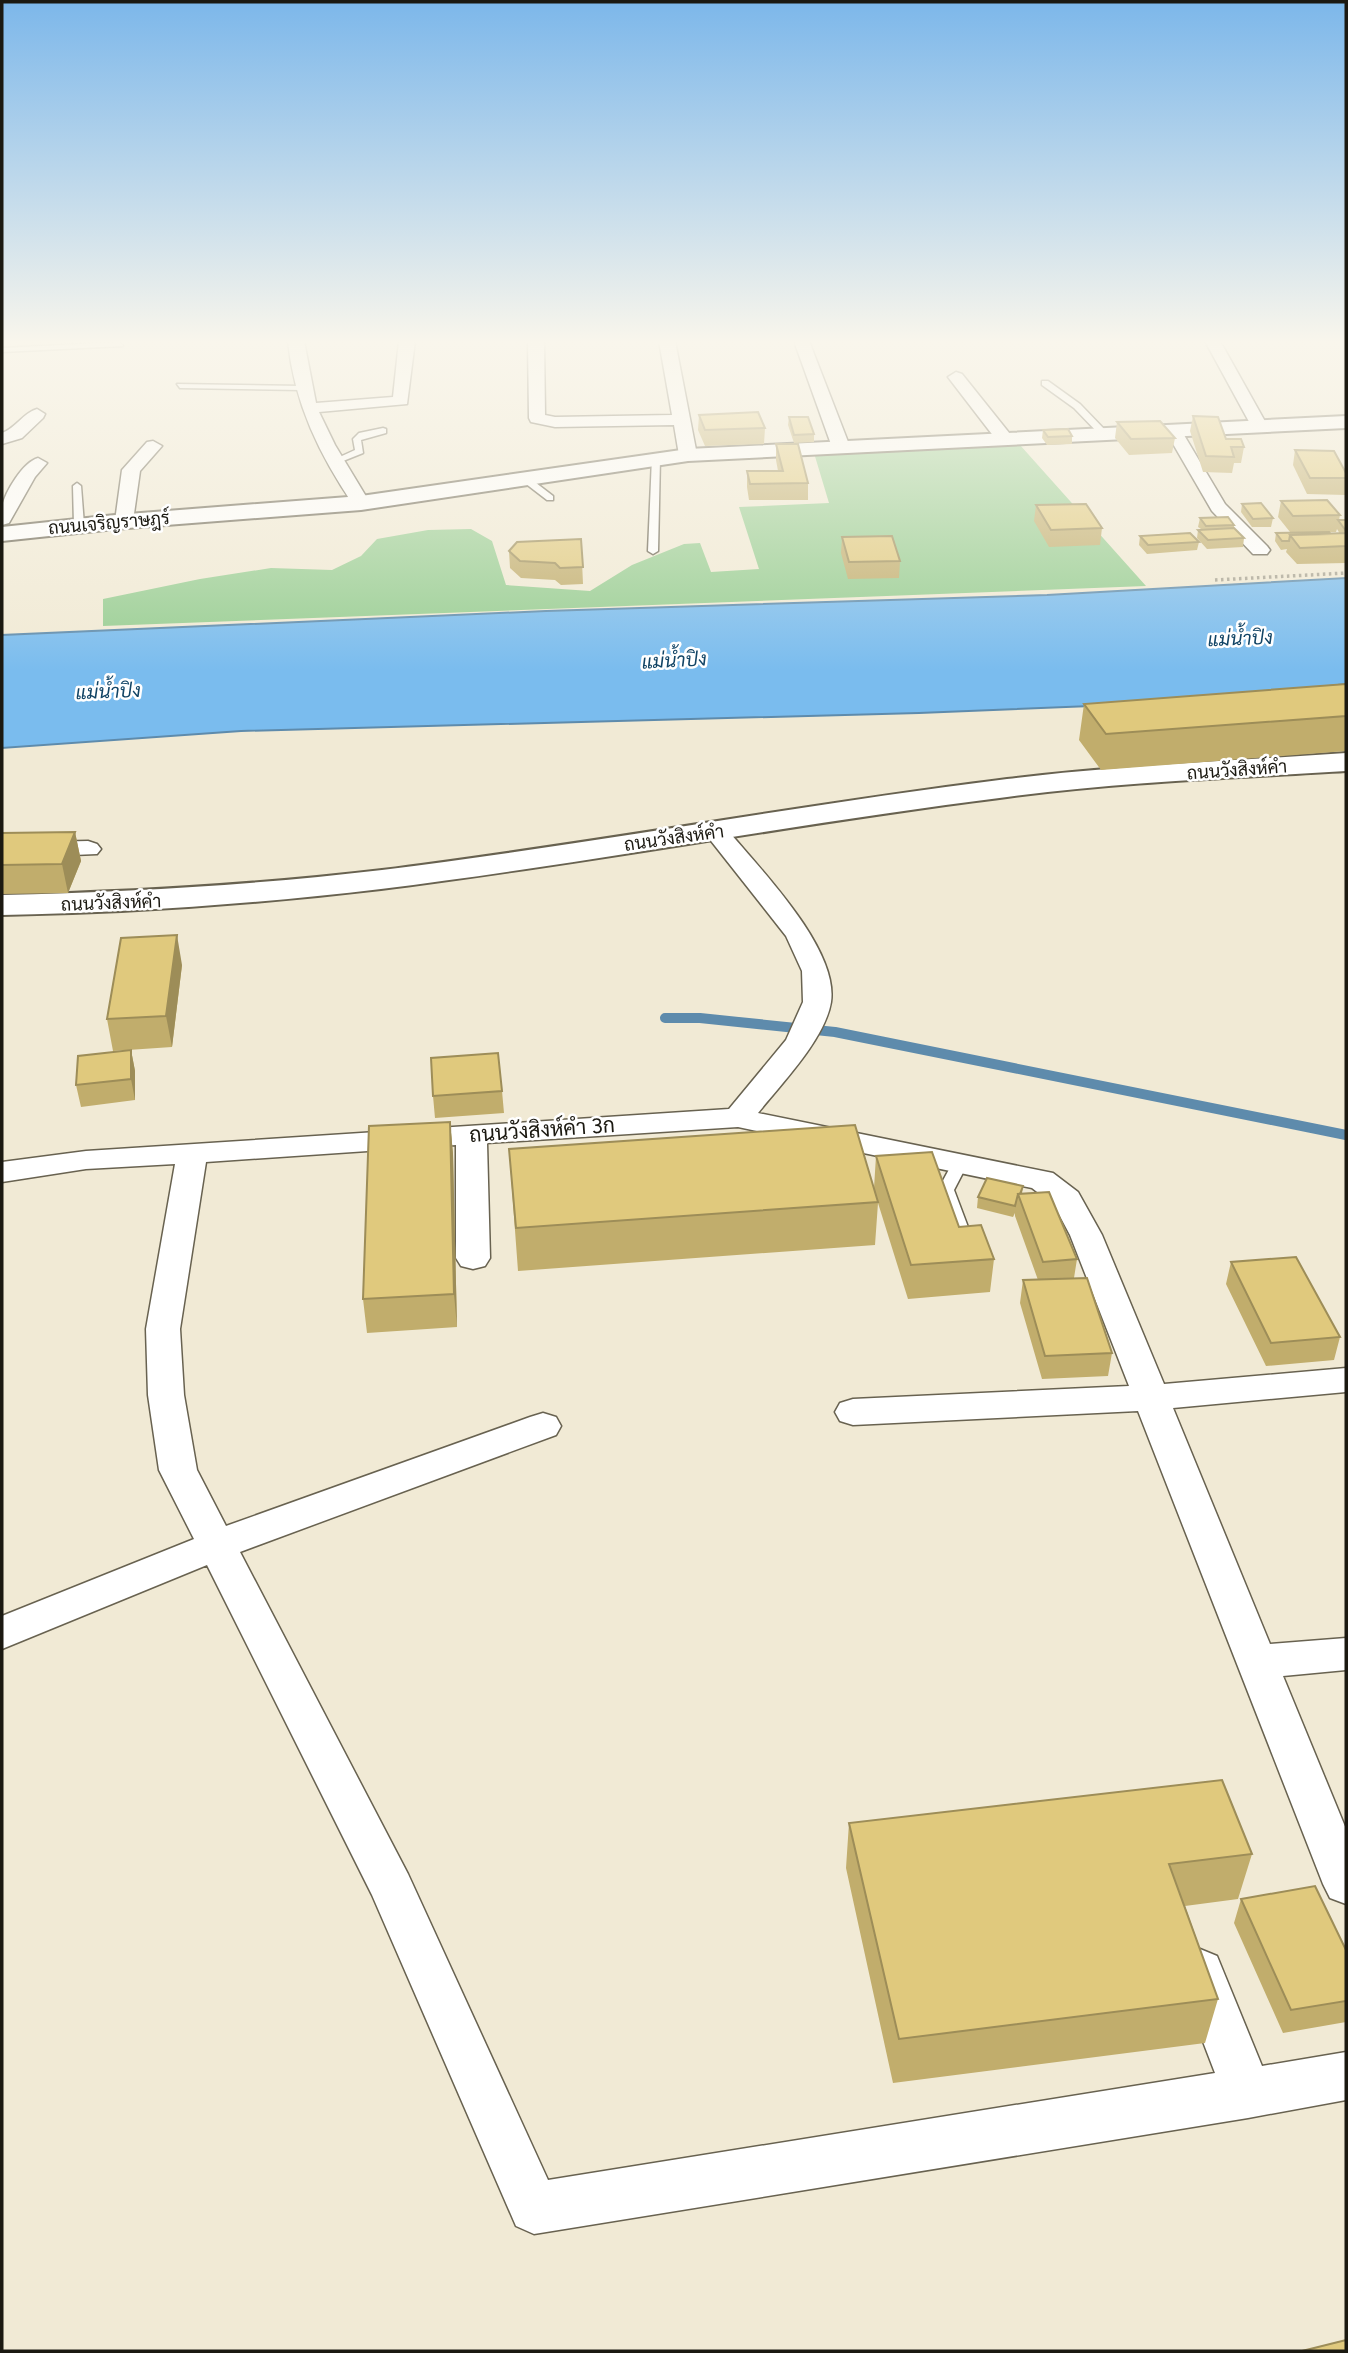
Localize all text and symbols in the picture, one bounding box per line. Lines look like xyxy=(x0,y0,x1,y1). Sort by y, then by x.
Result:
street label: ถนนเจริญราษฎร์ xyxy=(47,505,171,540)
water label: แม่น้ำปิง xyxy=(1207,622,1273,651)
water label: แม่น้ำปิง xyxy=(641,643,707,674)
water label: แม่น้ำปิง xyxy=(75,675,141,704)
street label: ถนนวังสิงห์คำ xyxy=(1186,754,1288,784)
street label: ถนนวังสิงห์คำ xyxy=(622,818,725,856)
street label: ถนนวังสิงห์คำ xyxy=(60,888,162,916)
street label: ถนนวังสิงห์คำ 3ก xyxy=(468,1111,616,1147)

